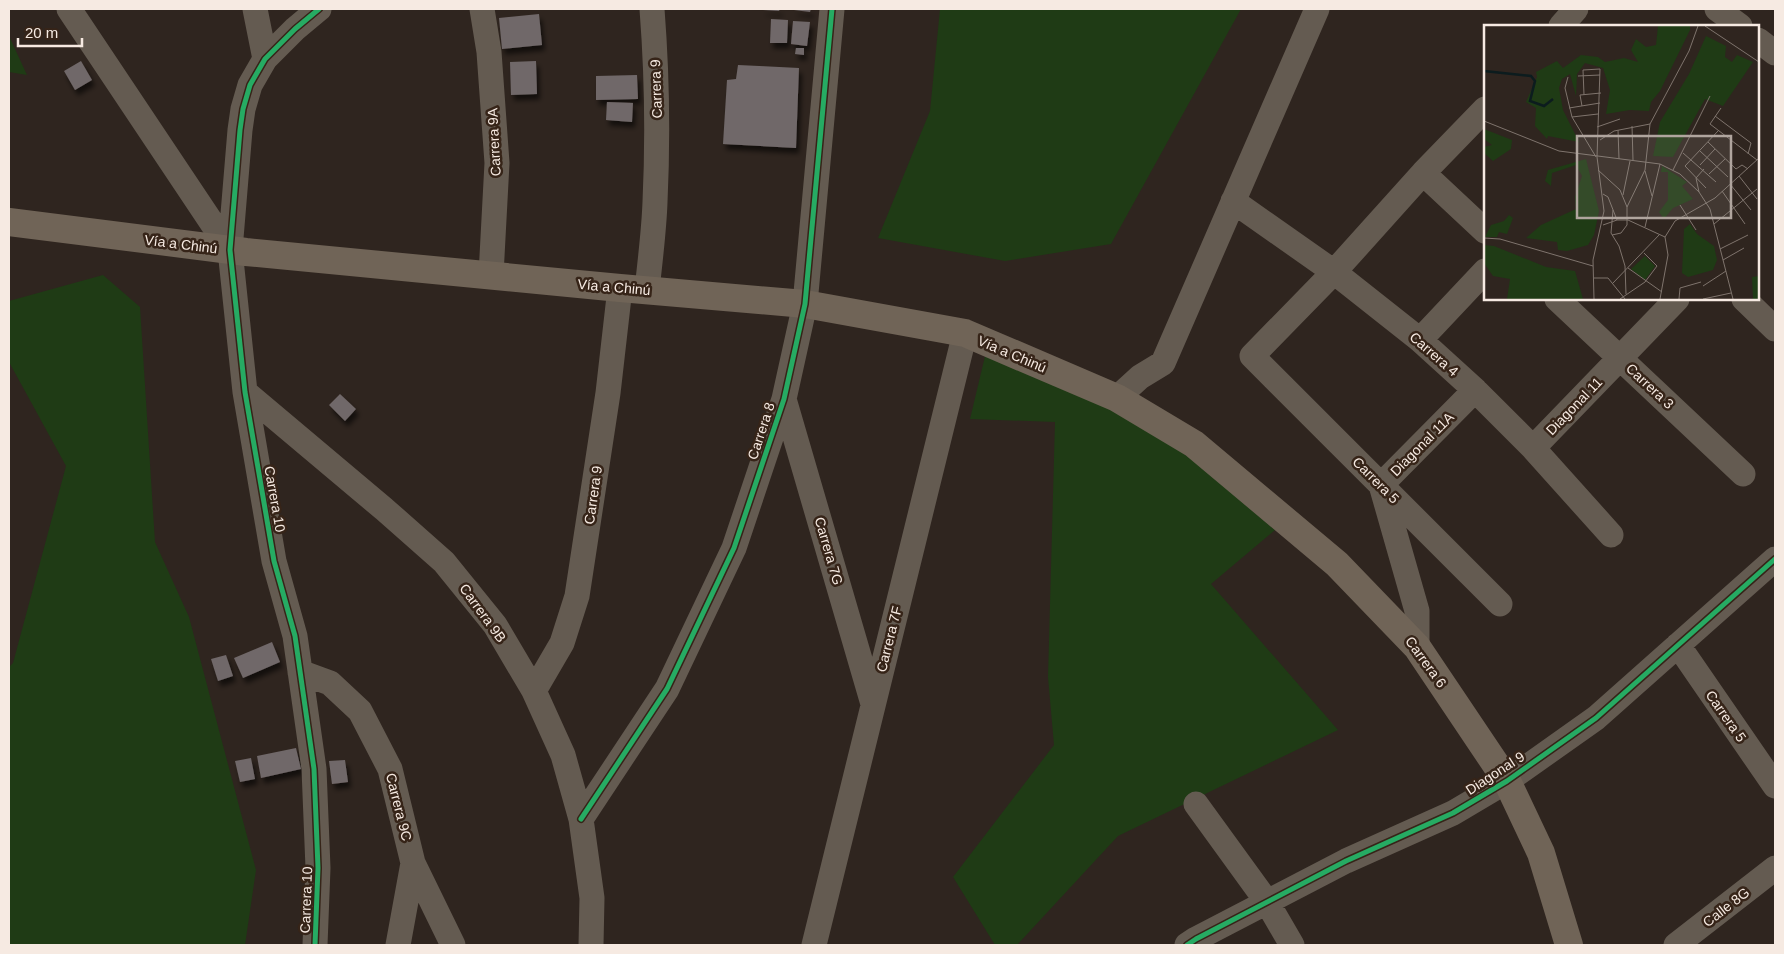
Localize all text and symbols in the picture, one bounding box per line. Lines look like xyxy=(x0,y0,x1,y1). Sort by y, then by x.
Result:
scale bar xyxy=(18,15,81,47)
text: 20 m xyxy=(25,24,58,41)
inset map xyxy=(1484,25,1759,300)
street label: Carrera 9 xyxy=(647,59,665,119)
street label: Carrera 9A xyxy=(484,107,504,177)
street label: Vía a Chinú xyxy=(144,232,218,256)
street label: Vía a Chinú xyxy=(577,276,651,298)
street label: Carrera 4 xyxy=(1406,329,1462,380)
street label: Vía a Chinú xyxy=(975,332,1049,376)
street label: Carrera 3 xyxy=(1623,360,1677,412)
street label: Diagonal 11 xyxy=(1543,374,1605,438)
street label: Carrera 8 xyxy=(744,400,778,462)
street label: Diagonal 11A xyxy=(1387,409,1457,479)
street label: Carrera 5 xyxy=(1349,453,1403,507)
street label: Carrera 9 xyxy=(581,464,605,525)
street label: Carrera 10 xyxy=(261,465,289,534)
street label: Carrera 7G xyxy=(812,515,846,587)
street label: Carrera 9B xyxy=(456,581,510,645)
street label: Carrera 7F xyxy=(873,604,905,674)
street label: Carrera 6 xyxy=(1402,633,1450,691)
street label: Carrera 5 xyxy=(1702,687,1750,745)
street label: Diagonal 9 xyxy=(1463,748,1528,798)
street label: Carrera 9C xyxy=(383,771,415,843)
street label: Carrera 10 xyxy=(297,866,315,934)
street label: Calle 8G xyxy=(1700,884,1752,930)

